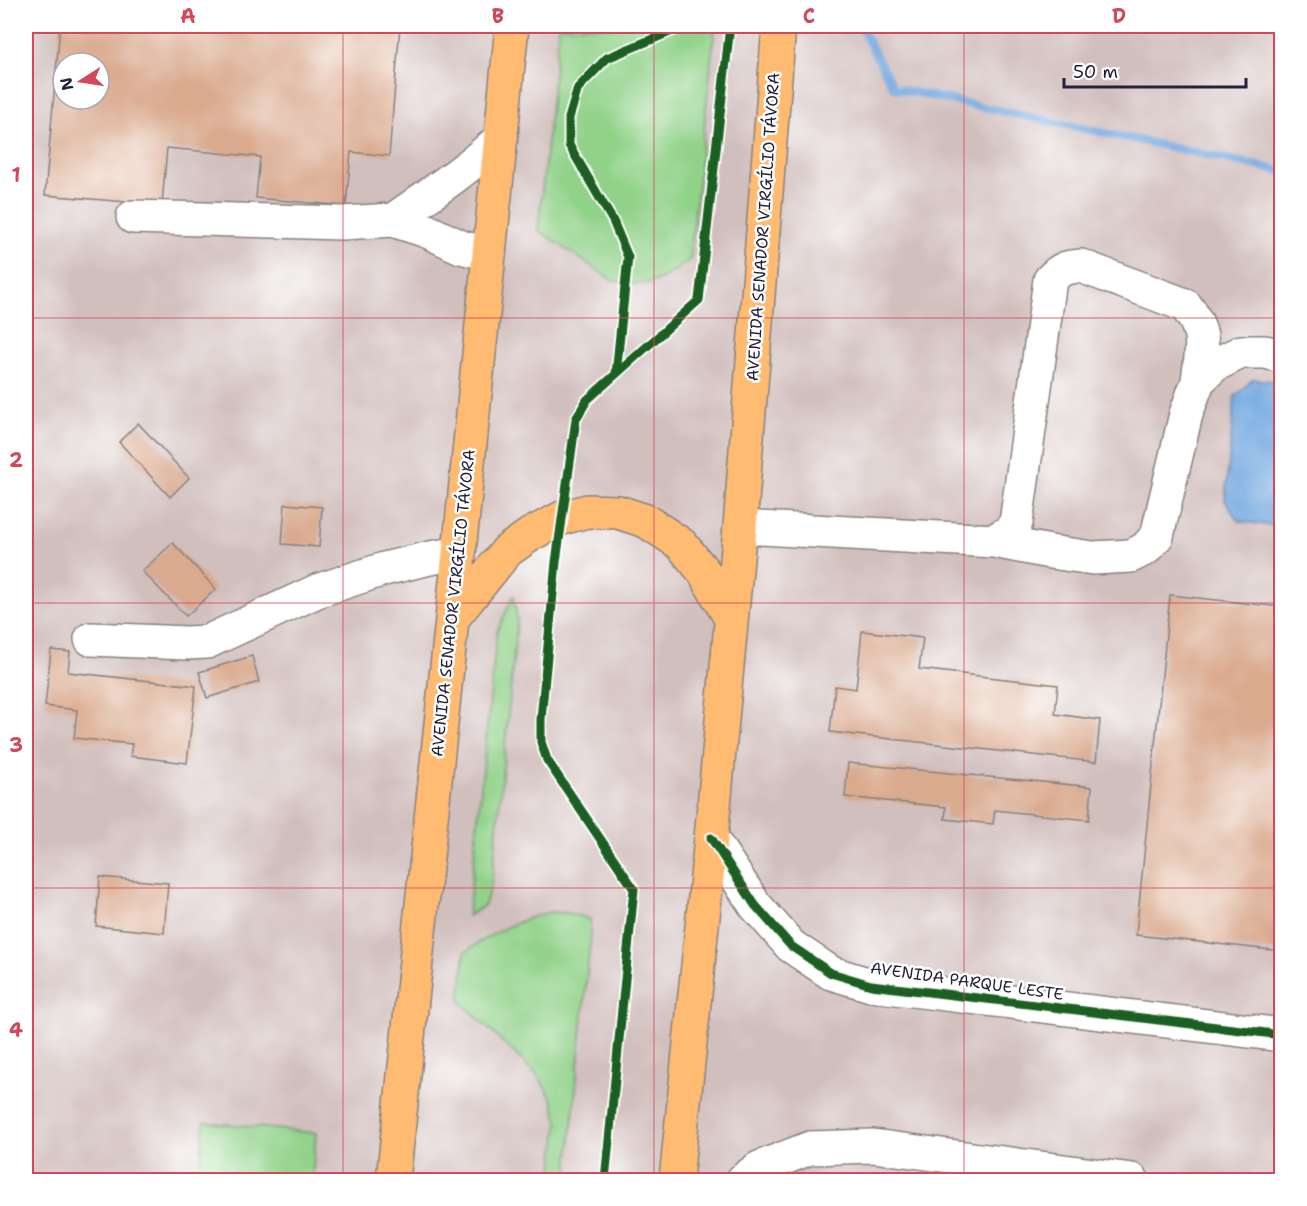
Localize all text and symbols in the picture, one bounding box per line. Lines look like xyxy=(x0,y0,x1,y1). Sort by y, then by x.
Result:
text: A xyxy=(180,3,196,29)
text: B xyxy=(492,3,504,29)
text: C xyxy=(803,3,815,29)
text: D xyxy=(1112,3,1126,29)
north arrow xyxy=(51,51,111,111)
scale bar xyxy=(1064,51,1246,89)
text: 50 m xyxy=(1073,60,1118,84)
street label: AVENIDA SENADOR VIRGÍLIO TÁVORA xyxy=(742,72,784,382)
text: N xyxy=(55,76,78,92)
text: 1 xyxy=(11,162,21,188)
text: 2 xyxy=(9,447,23,473)
street label: AVENIDA SENADOR VIRGÍLIO TÁVORA xyxy=(426,448,480,758)
text: 3 xyxy=(9,732,23,758)
street label: AVENIDA PARQUE LESTE xyxy=(869,957,1065,1005)
text: 4 xyxy=(9,1017,23,1043)

